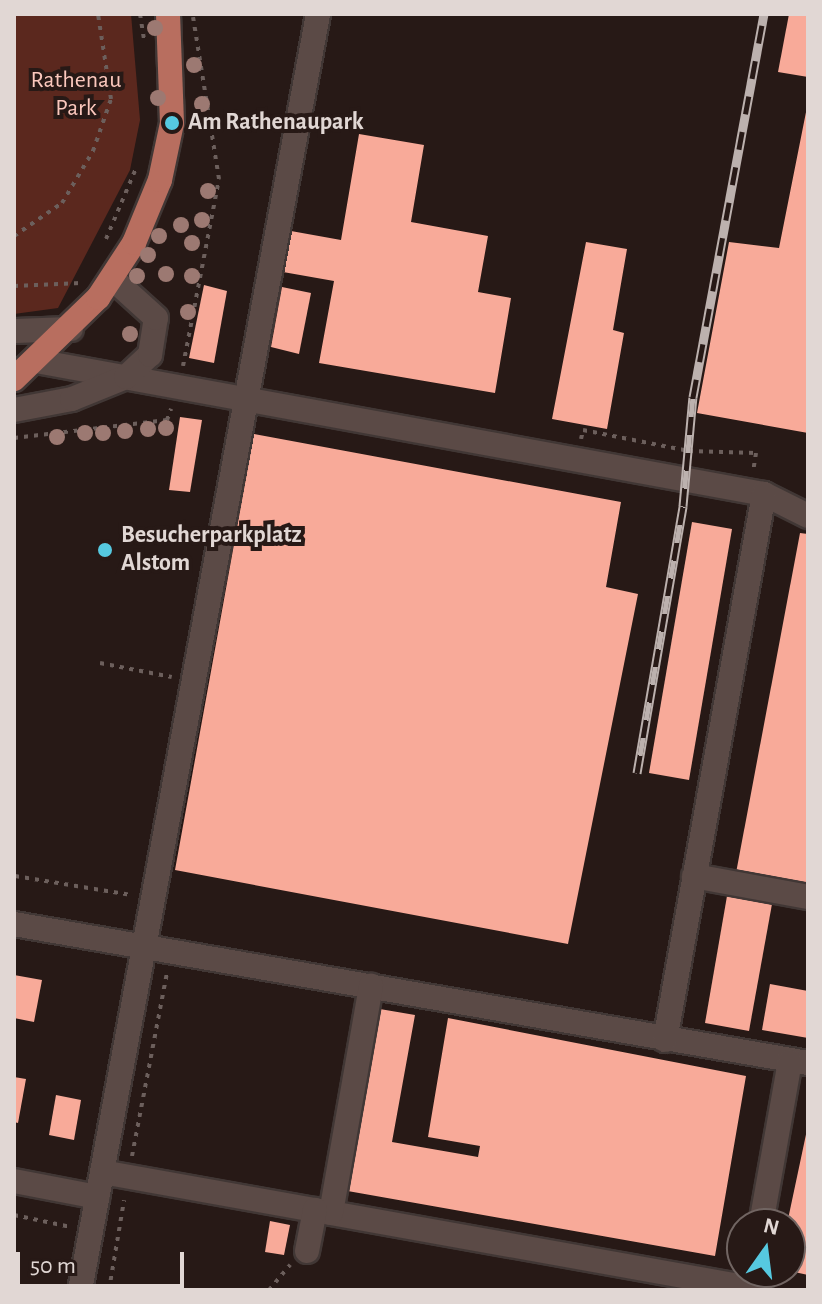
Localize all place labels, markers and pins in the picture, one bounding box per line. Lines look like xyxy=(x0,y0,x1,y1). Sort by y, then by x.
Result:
place label: Am Rathenaupark xyxy=(188,109,364,137)
marker: Am Rathenaupark xyxy=(163,114,181,132)
place label: Besucherparkplatz Alstom xyxy=(121,522,302,578)
marker: Besucherparkplatz Alstom xyxy=(96,541,114,559)

